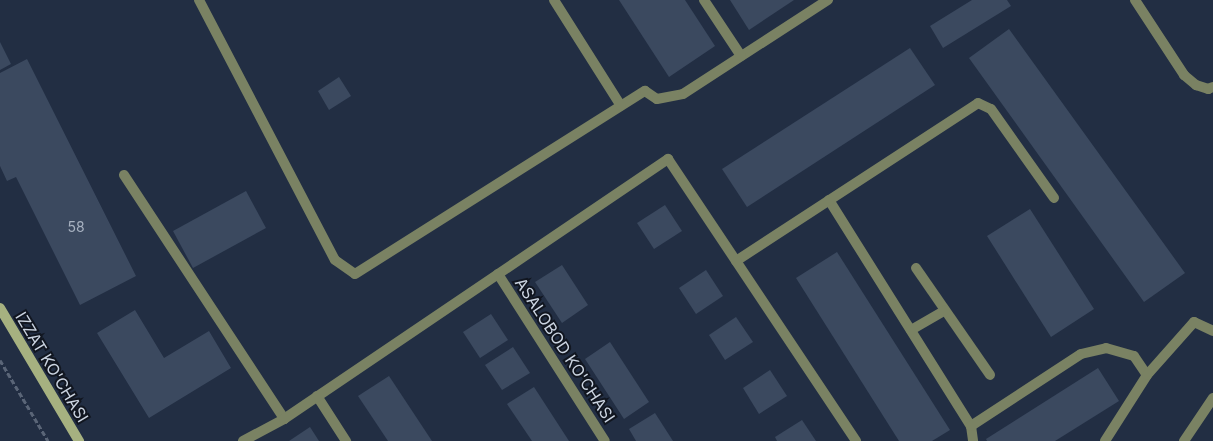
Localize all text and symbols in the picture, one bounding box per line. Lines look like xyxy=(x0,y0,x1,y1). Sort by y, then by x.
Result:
house number: 58 xyxy=(67,219,85,235)
street label: ASALOBOD KO'CHASI xyxy=(511,274,619,426)
street label: IZZAT KO'CHASI xyxy=(11,308,93,426)

